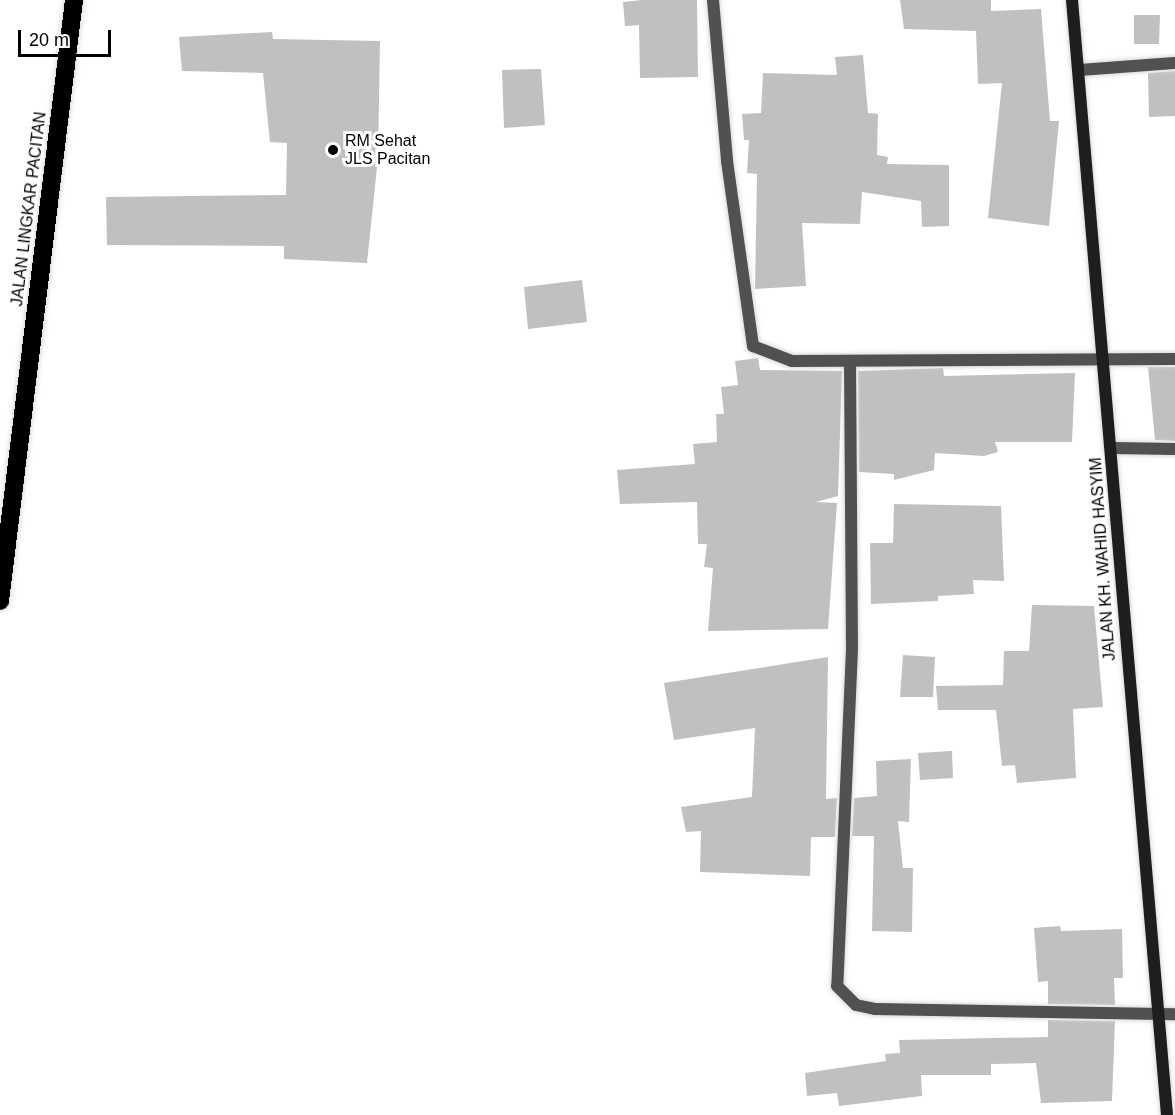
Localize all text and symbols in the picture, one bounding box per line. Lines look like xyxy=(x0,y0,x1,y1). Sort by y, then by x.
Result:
scale bar xyxy=(21,18,114,56)
text: 20 m xyxy=(29,30,69,50)
street label: JALAN LINGKAR PACITAN xyxy=(8,111,50,307)
place label: RM Sehat JLS Pacitan xyxy=(345,131,430,169)
marker: RM Sehat JLS Pacitan xyxy=(326,143,340,157)
street label: JALAN KH. WAHID HASYIM xyxy=(1086,457,1120,661)

